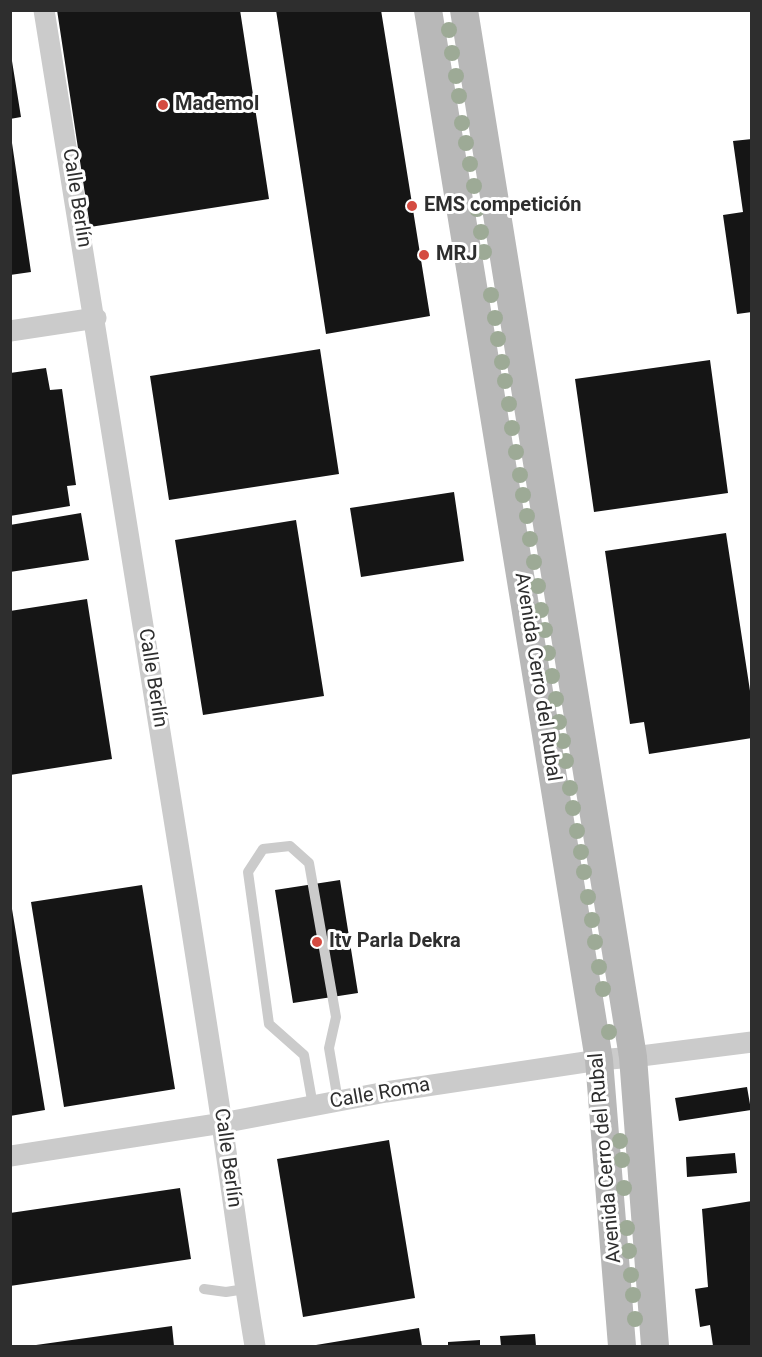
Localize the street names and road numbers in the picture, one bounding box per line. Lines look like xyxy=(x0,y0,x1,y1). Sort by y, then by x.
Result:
street label: Calle Berlín xyxy=(56,147,96,249)
street label: Avenida Cerro del Rubal xyxy=(509,571,565,783)
street label: Calle Berlín xyxy=(132,627,172,729)
street label: Avenida Cerro del Rubal xyxy=(585,1052,627,1264)
street label: Calle Roma xyxy=(328,1073,432,1115)
street label: Calle Berlín xyxy=(208,1107,246,1209)

